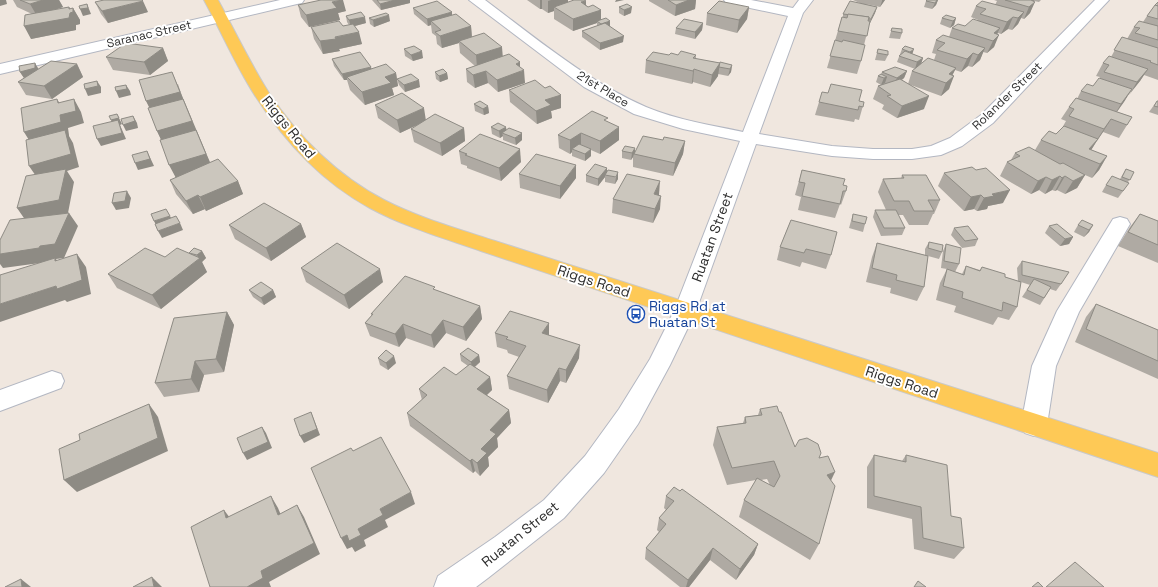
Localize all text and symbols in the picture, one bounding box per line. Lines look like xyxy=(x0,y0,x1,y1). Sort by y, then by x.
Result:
street label: Saranac Street xyxy=(105,16,193,52)
street label: Rolander Street xyxy=(969,59,1045,133)
street label: 21st Place xyxy=(574,67,632,111)
street label: Riggs Road xyxy=(258,92,320,162)
street label: Ruatan Street xyxy=(687,190,737,284)
street label: Riggs Road xyxy=(555,261,633,301)
place label: Riggs Rd at Ruatan St xyxy=(649,297,726,331)
bus stop icon: Riggs Rd at Ruatan St xyxy=(626,304,646,324)
street label: Riggs Road xyxy=(863,362,941,402)
street label: Ruatan Street xyxy=(478,497,562,571)

